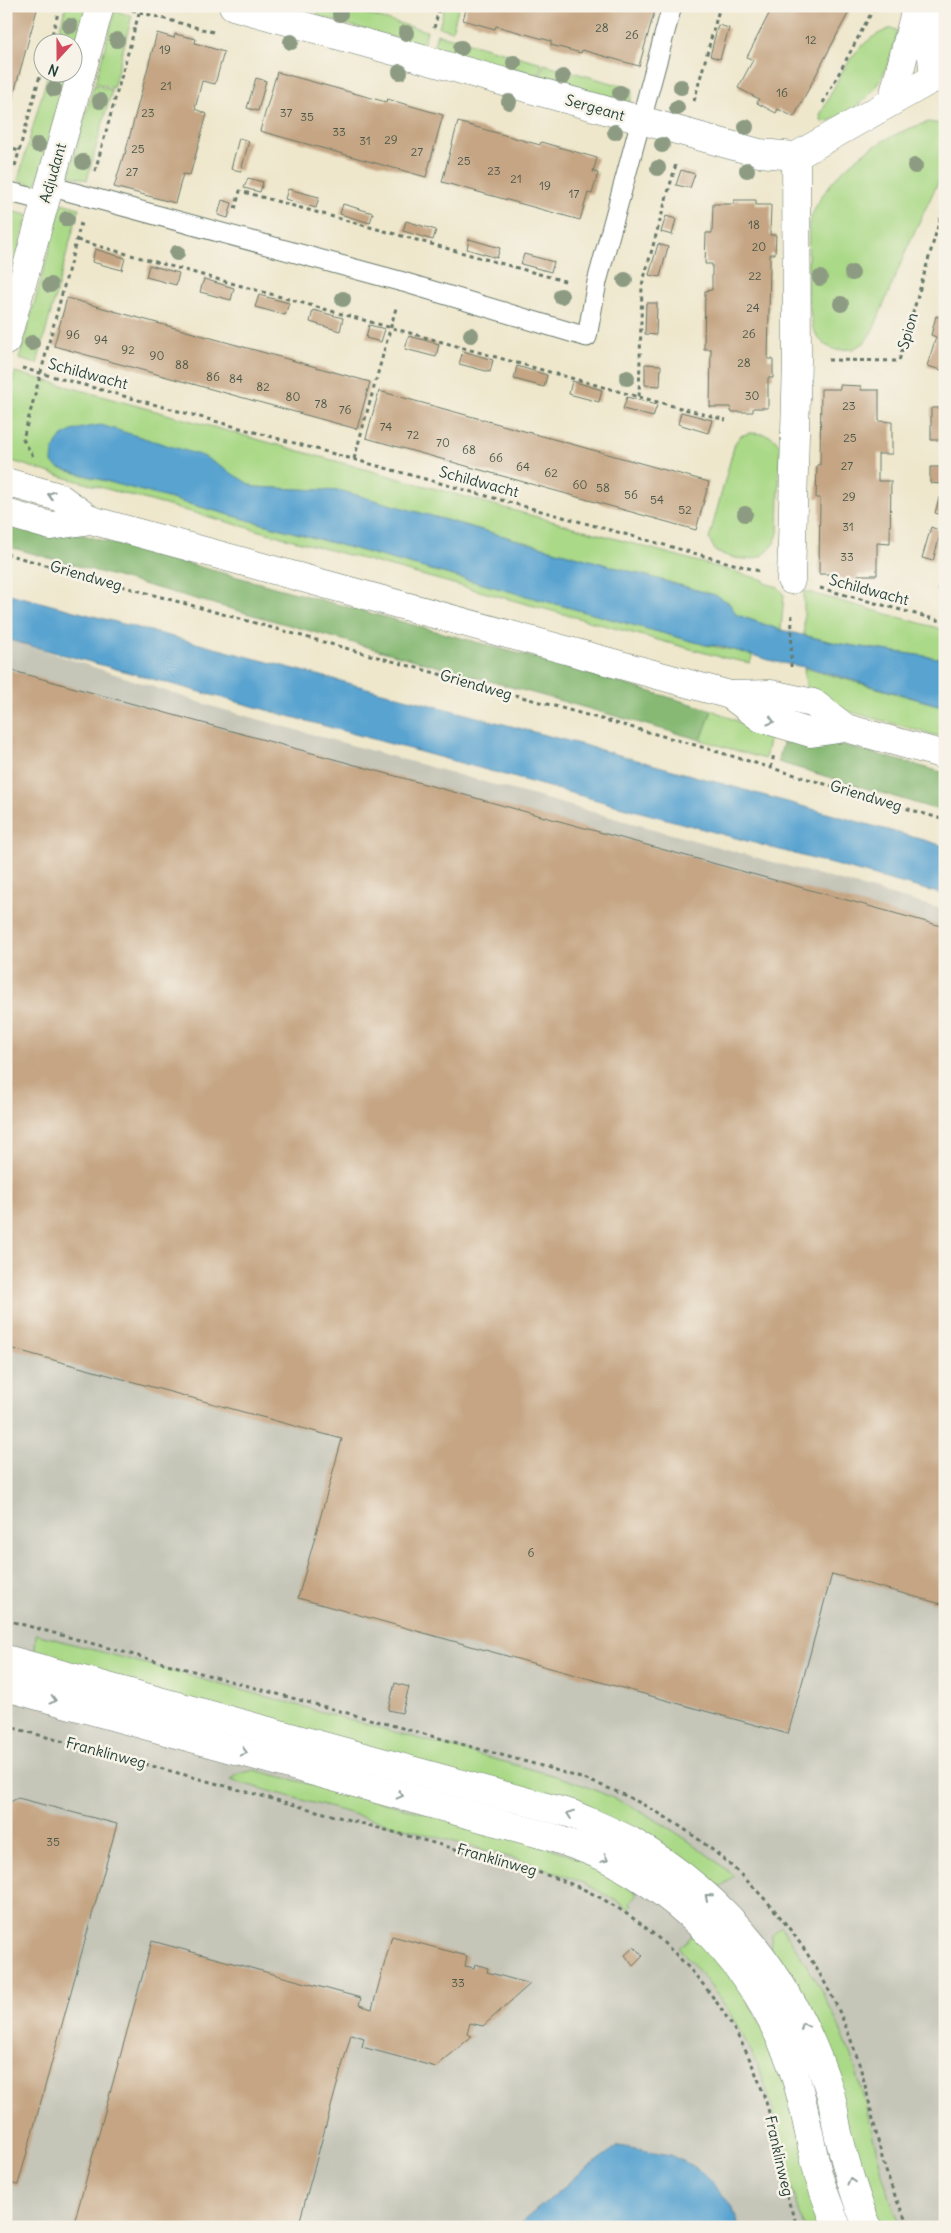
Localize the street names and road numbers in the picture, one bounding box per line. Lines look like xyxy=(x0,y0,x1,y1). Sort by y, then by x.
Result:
street label: Sergeant xyxy=(563,90,627,125)
street label: Adjudant xyxy=(35,141,70,205)
street label: Spion xyxy=(893,310,922,351)
street label: Schildwacht xyxy=(46,354,130,393)
street label: Schildwacht xyxy=(437,462,521,501)
street label: Griendweg xyxy=(48,556,124,595)
street label: Schildwacht xyxy=(827,570,911,609)
street label: Griendweg xyxy=(438,665,514,704)
street label: Griendweg xyxy=(828,776,904,815)
street label: Franklinweg xyxy=(64,1733,148,1772)
street label: Franklinweg xyxy=(455,1839,539,1880)
street label: Franklinweg xyxy=(761,2114,798,2198)

